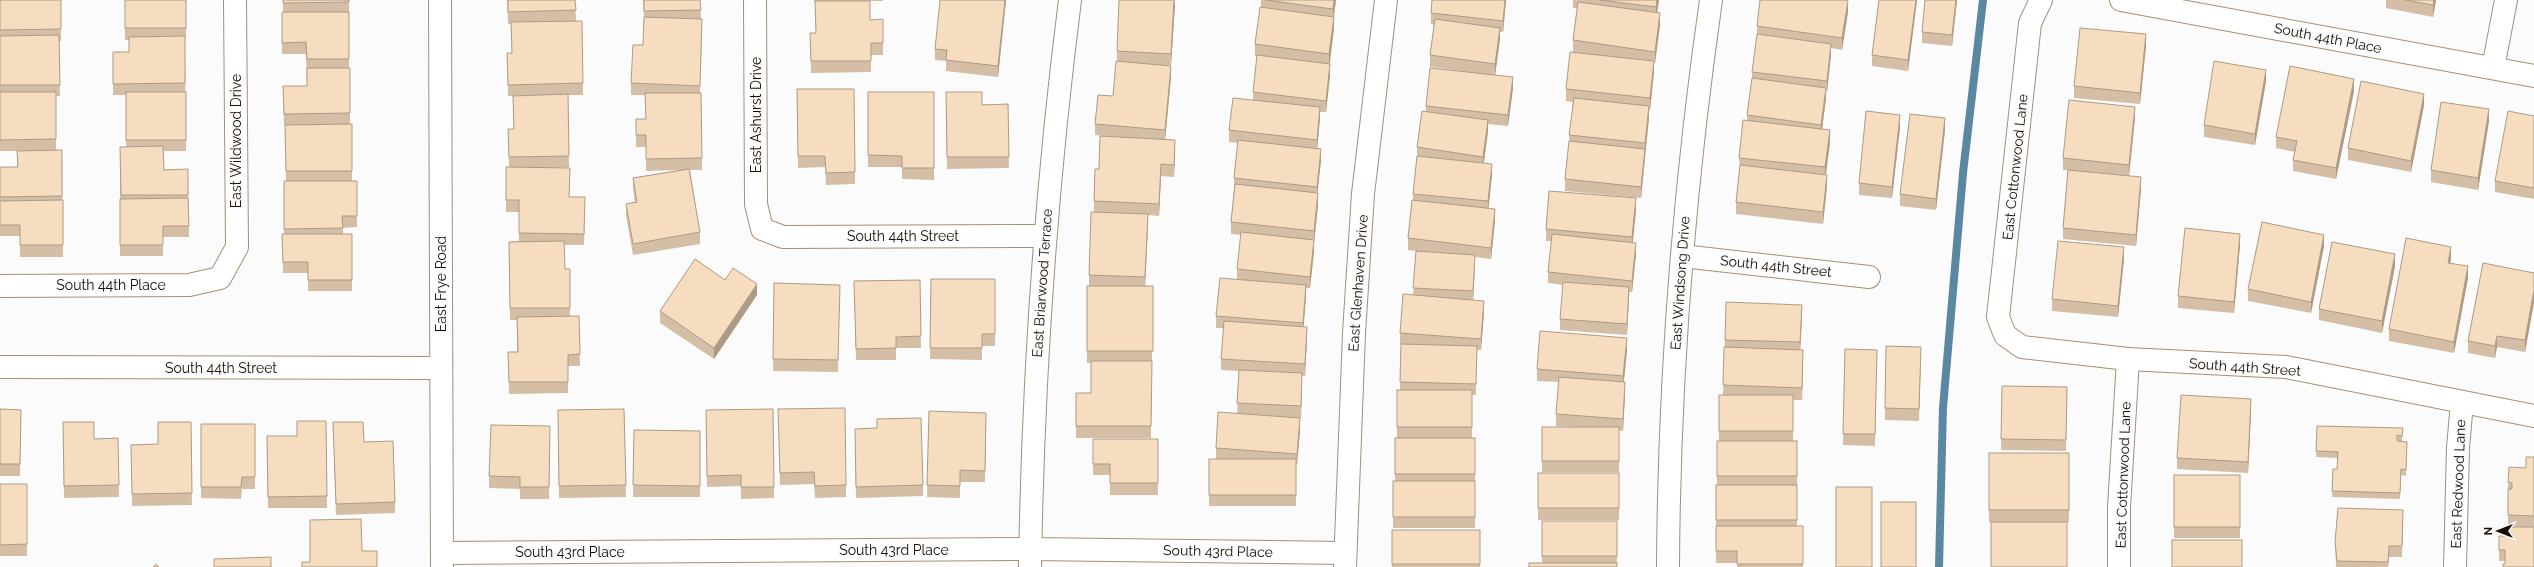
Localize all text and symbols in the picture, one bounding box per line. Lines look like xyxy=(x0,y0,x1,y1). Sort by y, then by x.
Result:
street label: South 44th Place xyxy=(2273,20,2383,56)
street label: East Ashurst Drive xyxy=(748,57,764,173)
street label: East Wildwood Drive xyxy=(228,74,244,208)
street label: East Cottonwood Lane xyxy=(1999,93,2031,241)
street label: East Briarwood Terrace xyxy=(1029,208,1055,358)
street label: East Glenhaven Drive xyxy=(1345,214,1371,352)
street label: East Windsong Drive xyxy=(1667,216,1693,350)
street label: South 44th Street xyxy=(847,228,959,244)
street label: East Frye Road xyxy=(433,236,449,332)
street label: South 44th Street xyxy=(1719,252,1833,280)
street label: South 44th Place xyxy=(56,277,166,293)
street label: South 44th Street xyxy=(2189,355,2302,379)
street label: South 44th Street xyxy=(165,360,277,376)
street label: East Cottonwood Lane xyxy=(2112,401,2134,549)
street label: East Redwood Lane xyxy=(2448,419,2468,549)
north arrow xyxy=(2478,511,2518,551)
text: N xyxy=(2482,527,2495,535)
street label: South 43rd Place xyxy=(839,542,949,558)
street label: South 43rd Place xyxy=(1163,542,1273,560)
street label: South 43rd Place xyxy=(515,544,625,560)

